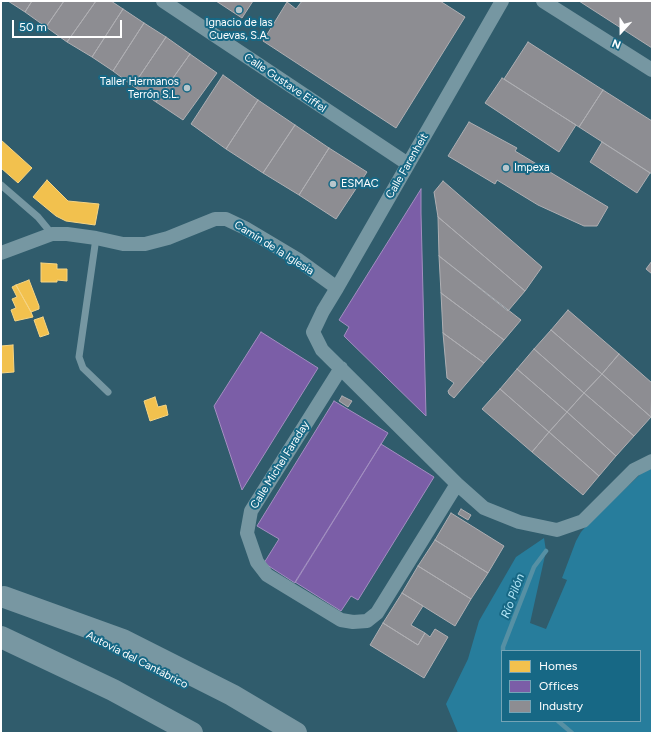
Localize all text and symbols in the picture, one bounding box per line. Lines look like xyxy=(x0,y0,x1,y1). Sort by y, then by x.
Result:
marker: Ignacio de las Cuevas, S.A. xyxy=(234,5,244,15)
scale bar xyxy=(14,12,124,38)
north arrow xyxy=(601,12,641,52)
place label: Ignacio de las Cuevas, S.A. xyxy=(205,16,273,42)
text: 50 m xyxy=(19,20,47,34)
text: N xyxy=(610,36,623,51)
street label: Calle Gustave Eiffel xyxy=(241,51,329,115)
place label: Taller Hermanos Terrón S.L. xyxy=(100,75,179,101)
marker: Taller Hermanos Terrón S.L. xyxy=(182,83,192,93)
street label: Calle Farenheit xyxy=(383,131,431,201)
place label: Impexa xyxy=(514,161,550,175)
marker: Impexa xyxy=(501,163,511,173)
place label: ESMAC xyxy=(341,177,379,191)
marker: ESMAC xyxy=(328,179,338,189)
street label: Camín de la Iglesia xyxy=(232,218,316,278)
street label: Calle Michel Faraday xyxy=(248,419,312,511)
water label: Río Pilón xyxy=(498,572,528,620)
street label: Autovía del Cantábrico xyxy=(84,629,190,691)
legend xyxy=(501,650,641,722)
text: Homes xyxy=(539,659,577,673)
text: Offices xyxy=(539,679,579,693)
text: Industry xyxy=(539,699,583,713)

